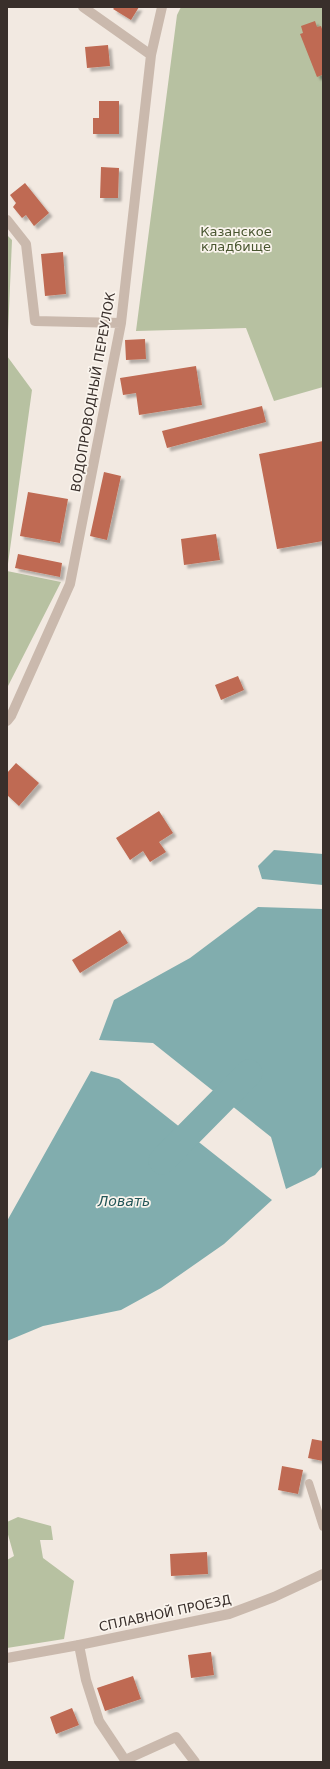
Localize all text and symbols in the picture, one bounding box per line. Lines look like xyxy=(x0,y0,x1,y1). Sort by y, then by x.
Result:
park label: Казанское кладбище xyxy=(200,224,272,254)
street label: ВОДОПРОВОДНЫЙ ПЕРЕУЛОК xyxy=(68,291,118,493)
water label: Ловать xyxy=(97,1193,150,1209)
street label: СПЛАВНОЙ ПРОЕЗД xyxy=(97,1592,233,1634)

